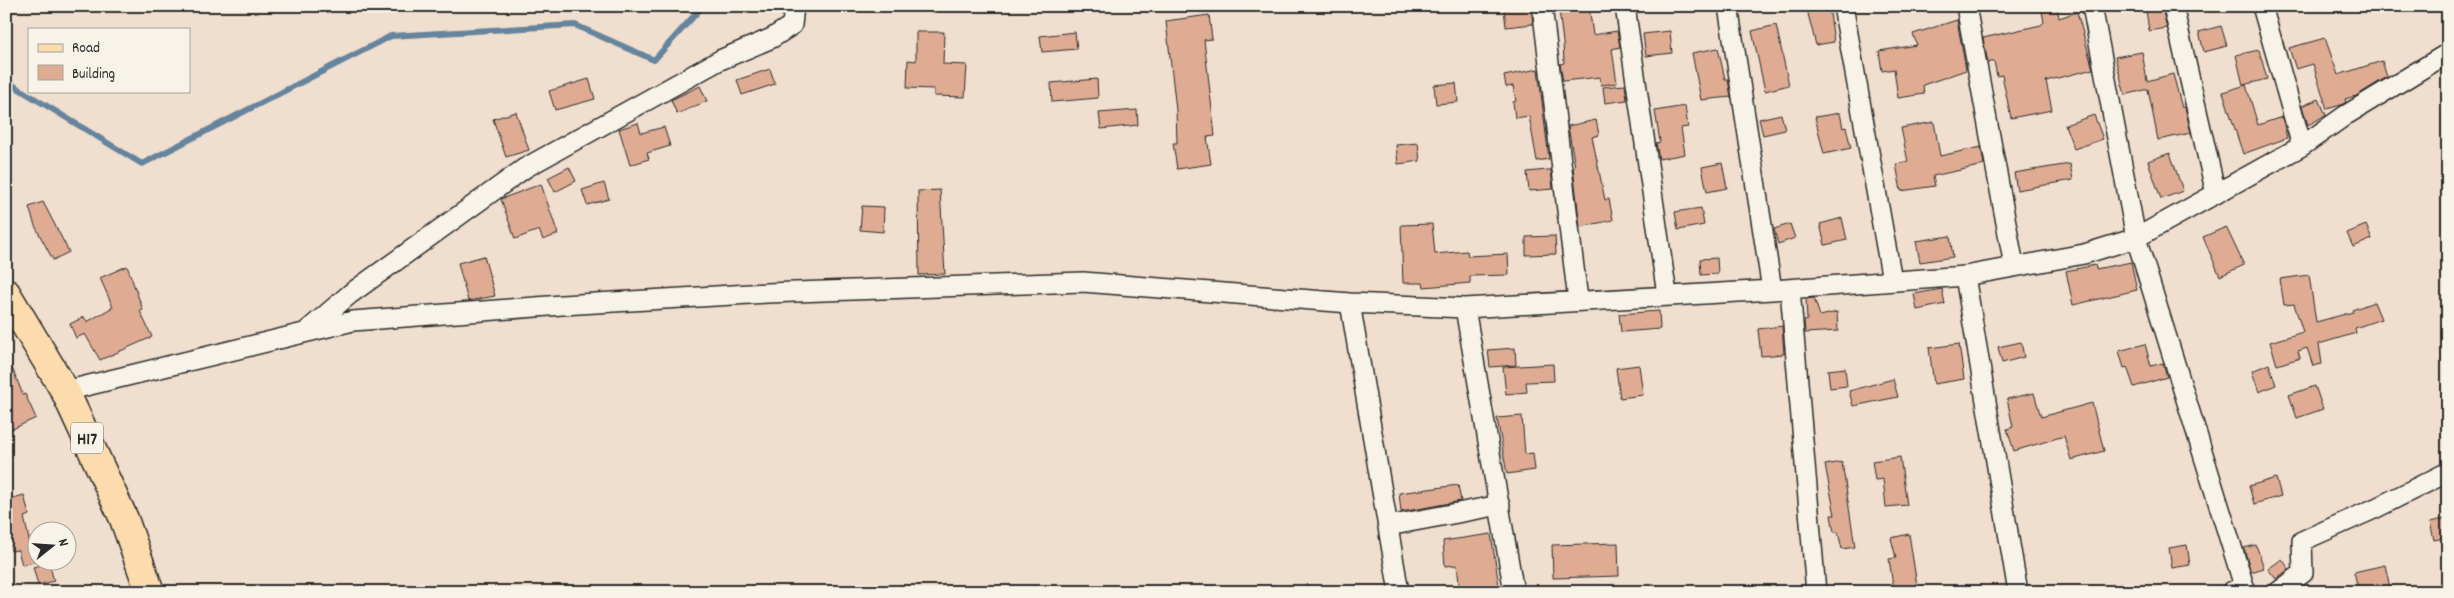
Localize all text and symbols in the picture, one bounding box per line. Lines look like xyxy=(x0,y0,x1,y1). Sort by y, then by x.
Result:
legend xyxy=(28,28,190,92)
text: Road xyxy=(72,38,100,60)
text: Building xyxy=(72,64,115,86)
road number: H17 xyxy=(71,422,103,453)
north arrow xyxy=(28,520,78,570)
text: N xyxy=(52,537,73,549)

